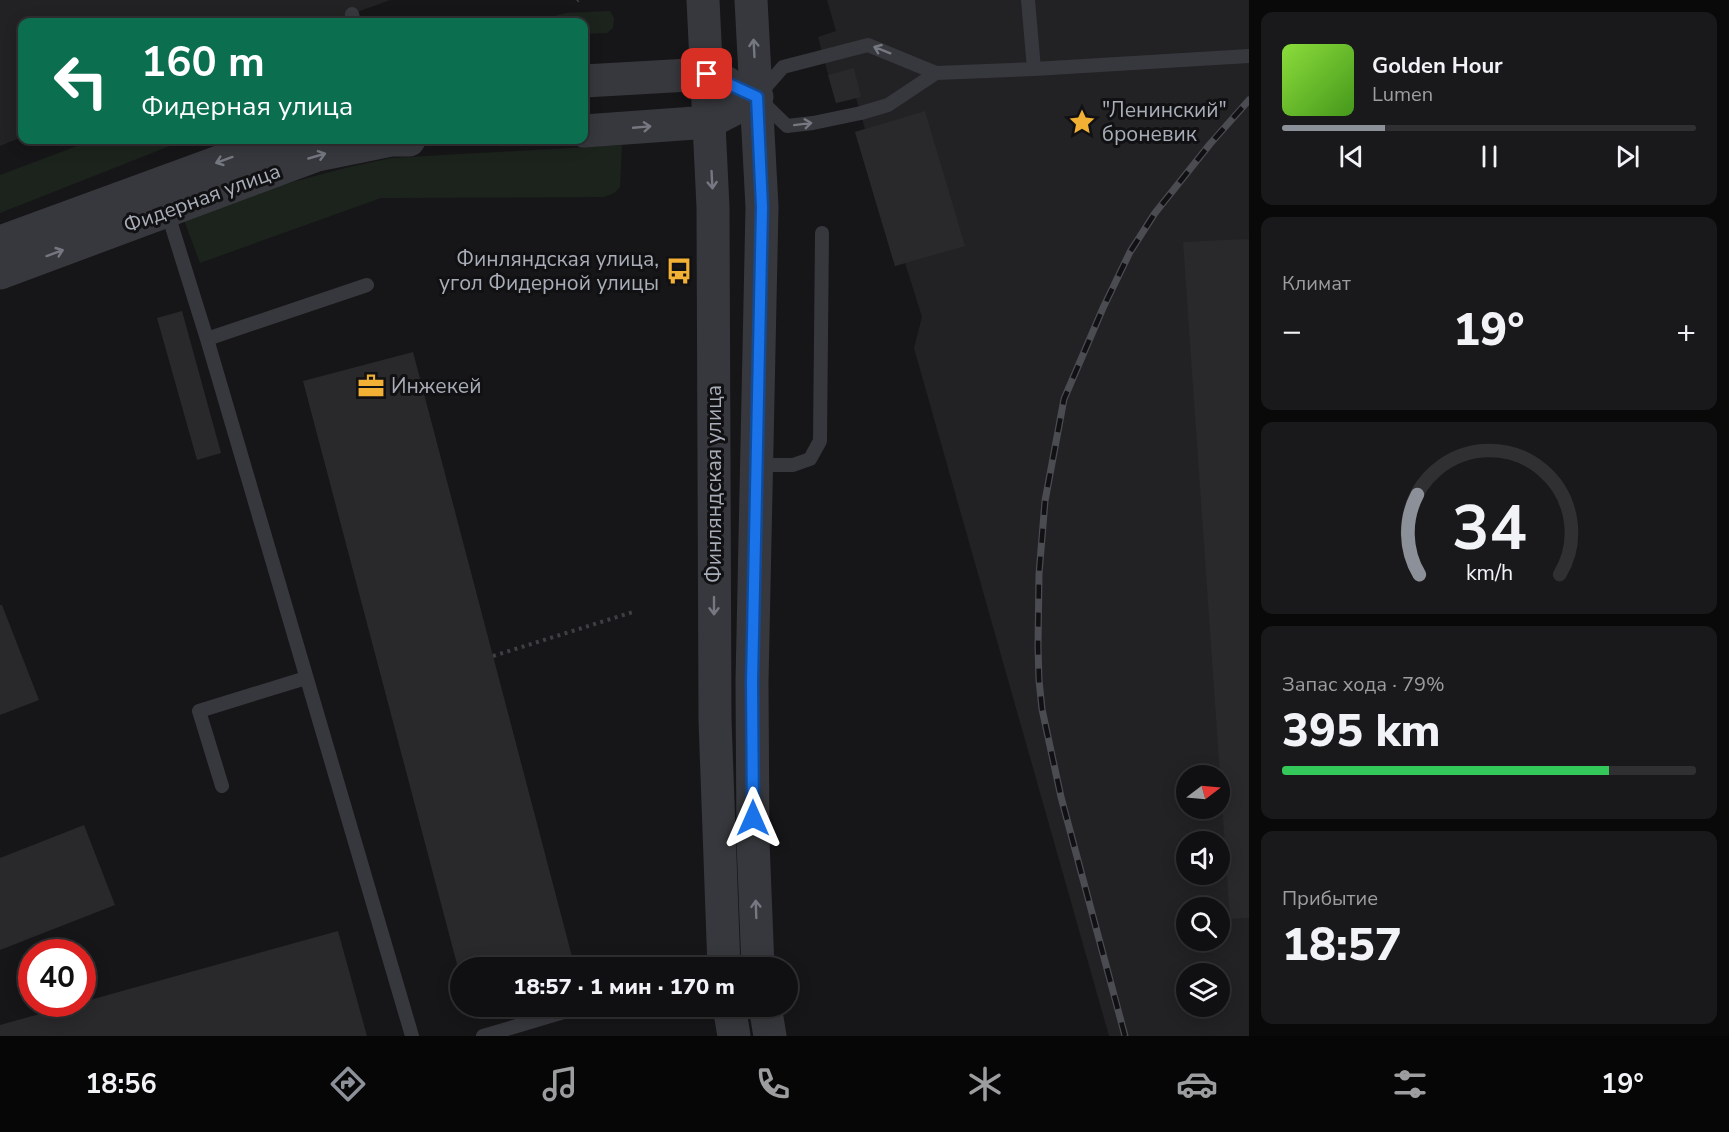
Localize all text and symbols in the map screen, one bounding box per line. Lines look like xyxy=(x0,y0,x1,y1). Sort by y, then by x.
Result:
text: 160 m xyxy=(141,34,265,91)
one-way arrow xyxy=(748,39,759,59)
icon: left xyxy=(42,42,120,120)
one-way arrow xyxy=(873,44,891,55)
pin xyxy=(681,48,732,99)
text: Golden Hour xyxy=(1372,51,1503,81)
icon: arrive xyxy=(690,57,723,90)
text: Lumen xyxy=(1372,81,1433,108)
text: Фидерная улица xyxy=(141,88,353,125)
place label: "Ленинский" броневик xyxy=(1102,96,1227,148)
place icon: "Ленинский" броневик xyxy=(1067,107,1097,137)
one-way arrow xyxy=(793,118,813,129)
one-way arrow xyxy=(631,121,651,132)
icon: previous xyxy=(1335,140,1368,173)
icon: pause xyxy=(1473,140,1506,173)
icon: next xyxy=(1611,140,1644,173)
one-way arrow xyxy=(307,150,326,161)
one-way arrow xyxy=(215,155,234,166)
street label: Фидерная улица xyxy=(120,157,284,239)
one-way arrow xyxy=(706,170,717,190)
place label: Финляндская улица, угол Фидерной улицы xyxy=(439,245,659,297)
one-way arrow xyxy=(45,246,64,257)
bus stop icon: Финляндская улица, угол Фидерной улицы xyxy=(664,256,694,286)
text: Климат xyxy=(1282,270,1351,297)
text: 19° xyxy=(1453,300,1525,361)
text: − xyxy=(1282,309,1302,354)
text: + xyxy=(1676,309,1696,354)
office icon: Инжекей xyxy=(356,371,386,401)
place label: Инжекей xyxy=(391,372,481,400)
street label: Финляндская улица xyxy=(700,385,728,583)
text: 34 xyxy=(1452,486,1526,571)
text: km/h xyxy=(1465,558,1513,588)
one-way arrow xyxy=(708,596,720,616)
text: Запас хода · 79% xyxy=(1282,671,1445,698)
text: 395 km xyxy=(1282,701,1441,762)
north arrow xyxy=(1176,765,1230,819)
map controls xyxy=(1176,765,1230,1017)
position arrow xyxy=(721,786,785,850)
button: sound xyxy=(1176,831,1230,885)
text: Прибытие xyxy=(1282,885,1378,912)
button: search xyxy=(1176,897,1230,951)
one-way arrow xyxy=(750,900,762,920)
text: 18:57 xyxy=(1282,915,1402,976)
speed limit sign: 40 xyxy=(18,939,96,1017)
button: layers xyxy=(1176,963,1230,1017)
text: 18:57 · 1 мин · 170 m xyxy=(513,972,735,1002)
icon: directions xyxy=(327,1063,369,1105)
icon: music xyxy=(539,1063,581,1105)
icon: phone xyxy=(752,1063,794,1105)
icon: climate xyxy=(964,1063,1006,1105)
icon: car xyxy=(1176,1063,1218,1105)
icon: filters xyxy=(1389,1063,1431,1105)
text: 18:56 xyxy=(85,1066,157,1103)
text: 19° xyxy=(1601,1066,1644,1103)

